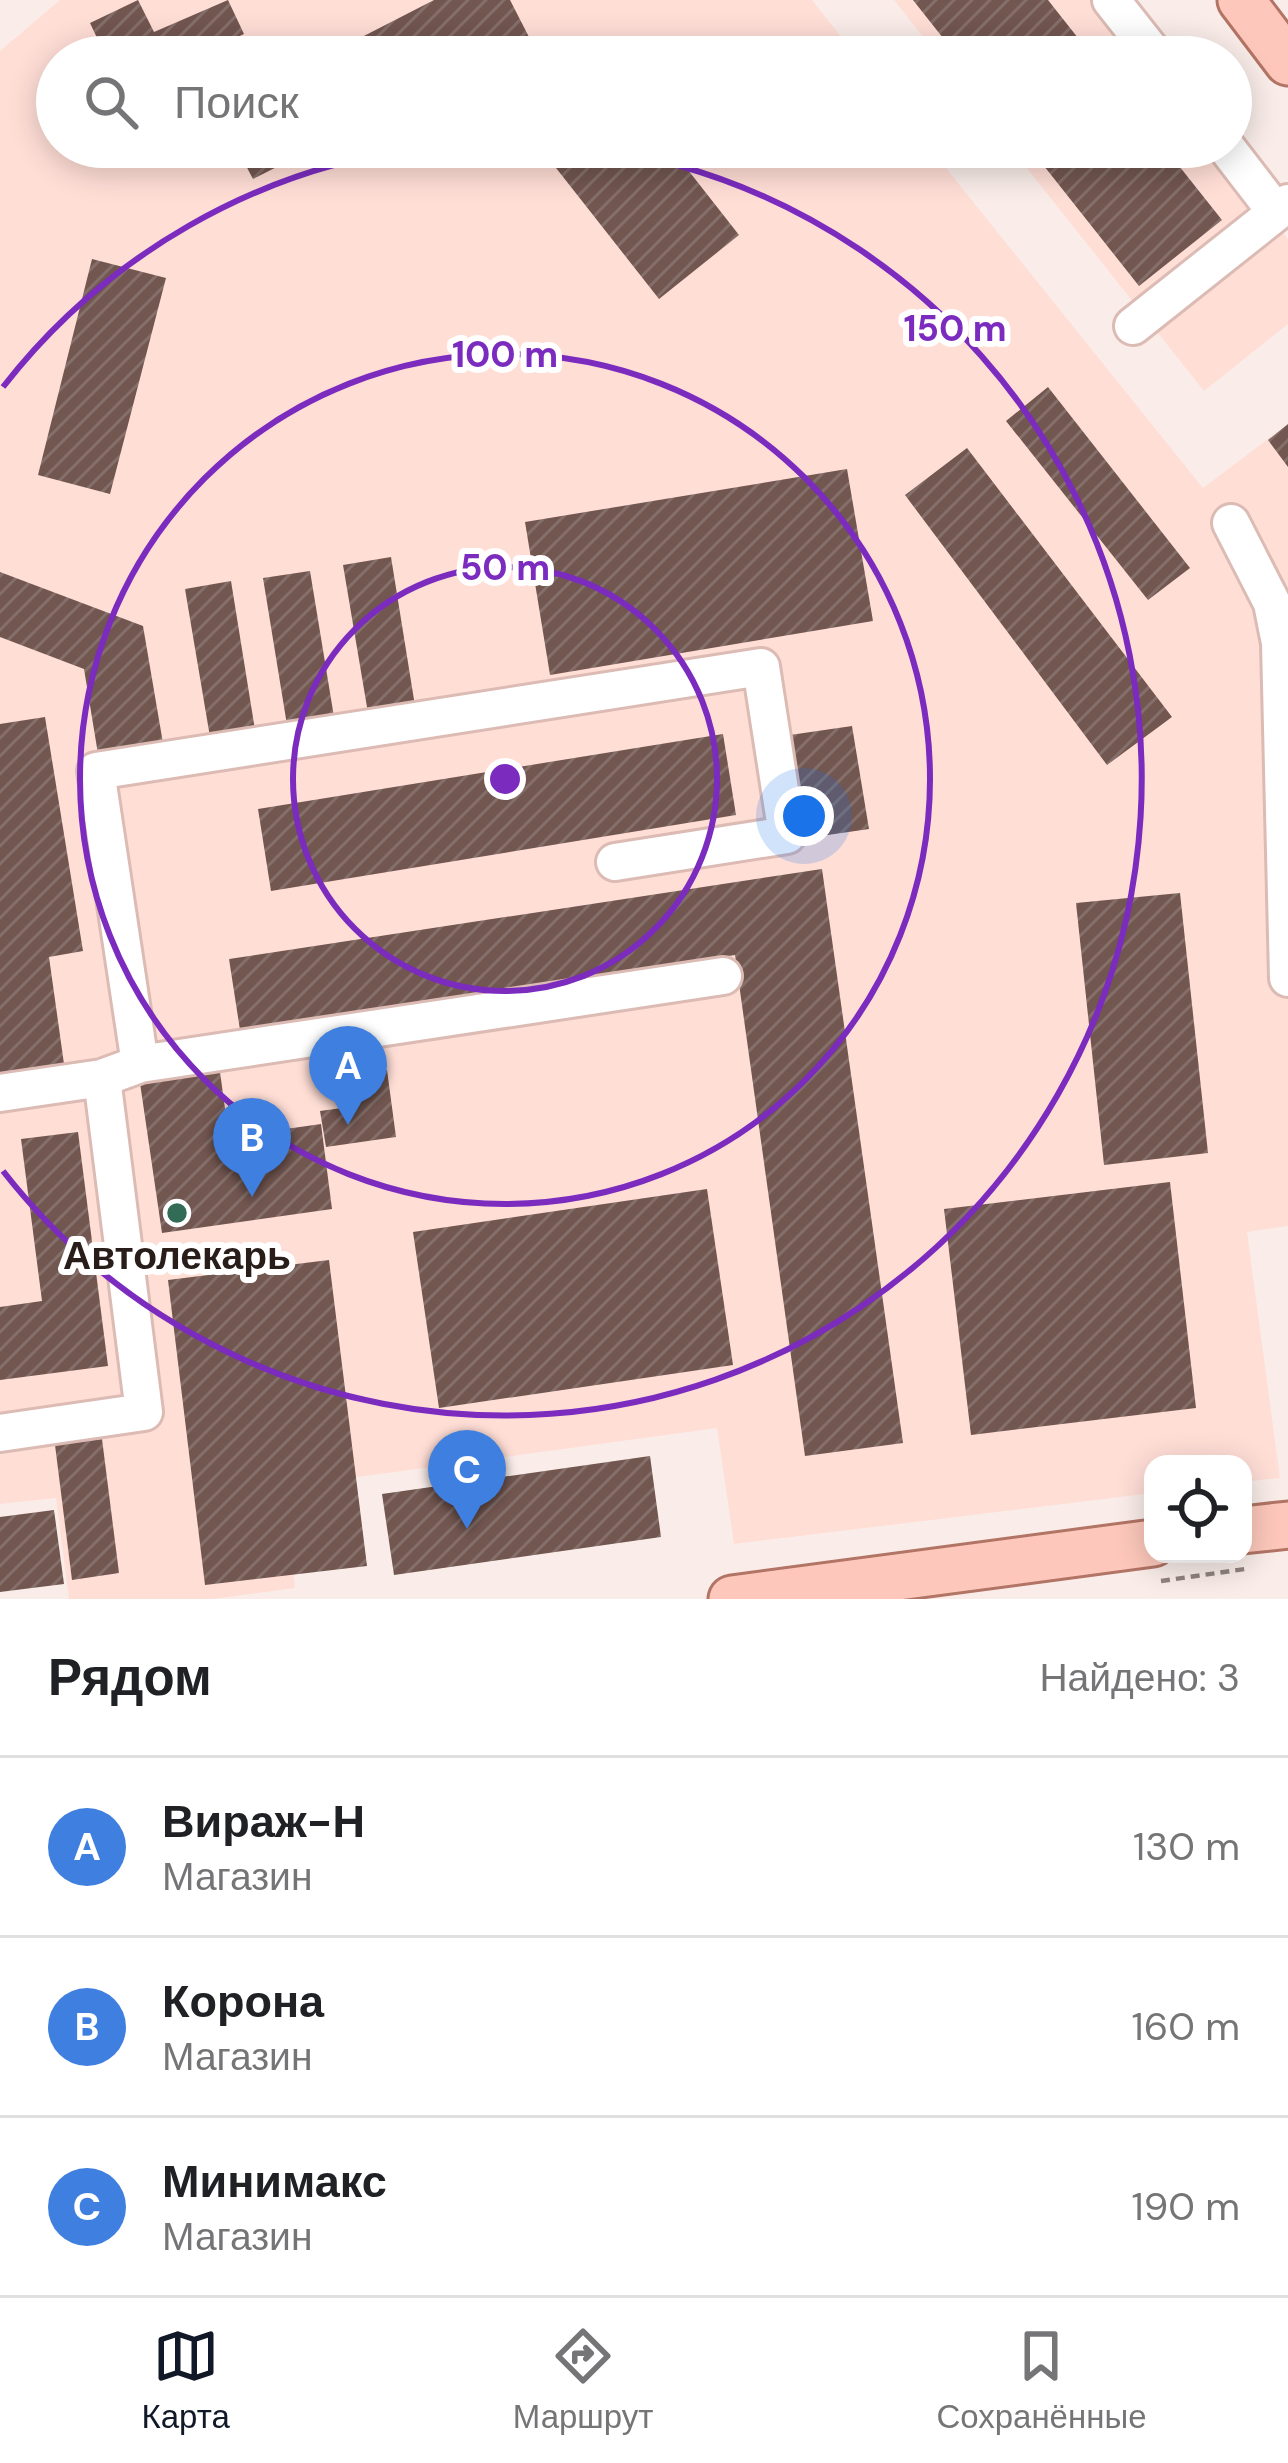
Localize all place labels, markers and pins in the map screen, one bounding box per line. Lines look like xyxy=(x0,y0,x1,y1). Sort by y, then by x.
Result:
centre of rings xyxy=(484,758,526,800)
pin: A xyxy=(309,1026,387,1125)
pin: B xyxy=(213,1098,291,1197)
marker: Автолекарь xyxy=(164,1200,190,1226)
place label: Автолекарь xyxy=(63,1230,291,1281)
pin: C xyxy=(428,1430,506,1529)

